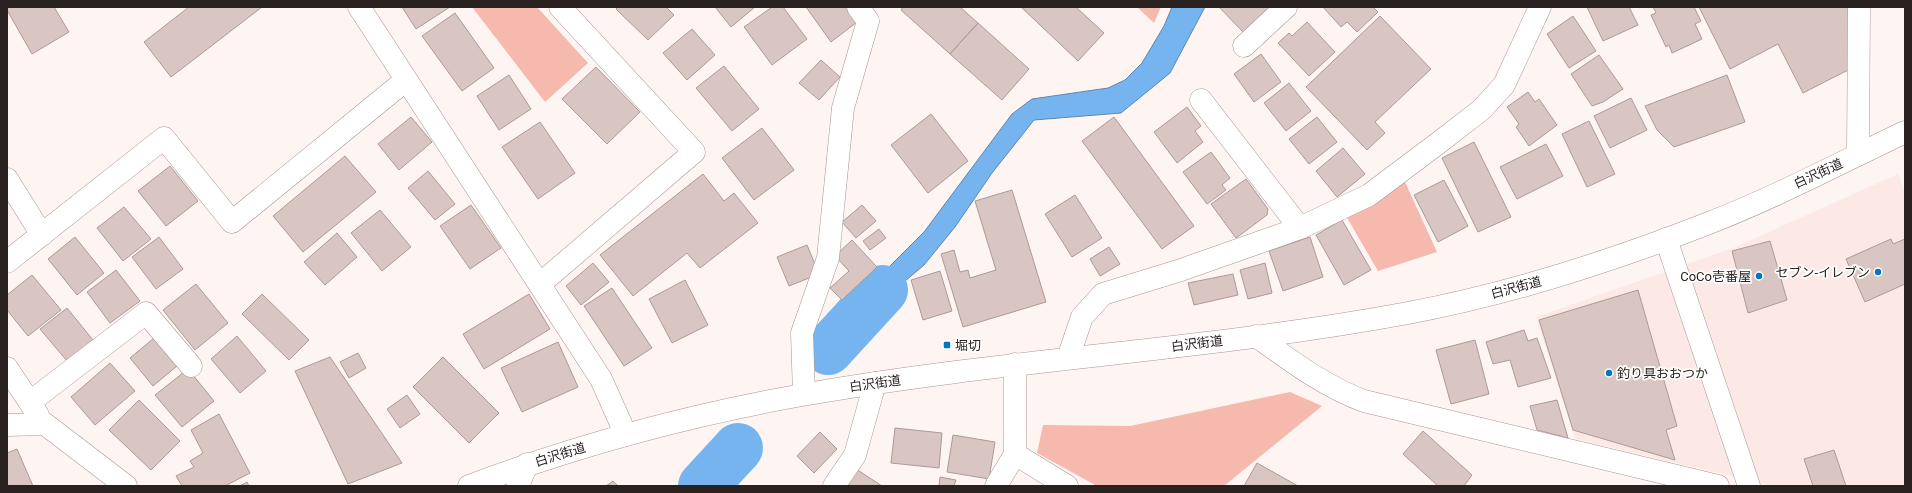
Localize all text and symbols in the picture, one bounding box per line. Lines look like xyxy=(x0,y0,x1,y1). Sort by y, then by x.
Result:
street label: 白沢街道 xyxy=(1791,156,1845,191)
place label: セブン-イレブン xyxy=(1775,265,1870,280)
marker: セブン-イレブン xyxy=(1873,267,1883,277)
place label: CoCo壱番屋 xyxy=(1680,269,1751,284)
marker: CoCo壱番屋 xyxy=(1754,271,1764,281)
street label: 白沢街道 xyxy=(1489,274,1543,301)
street label: 白沢街道 xyxy=(1170,333,1224,354)
place label: 堀切 xyxy=(955,338,981,353)
marker: 堀切 xyxy=(942,340,952,350)
place label: 釣り具おおつか xyxy=(1617,366,1708,381)
marker: 釣り具おおつか xyxy=(1604,368,1614,378)
street label: 白沢街道 xyxy=(848,372,902,395)
street label: 白沢街道 xyxy=(533,440,587,469)

